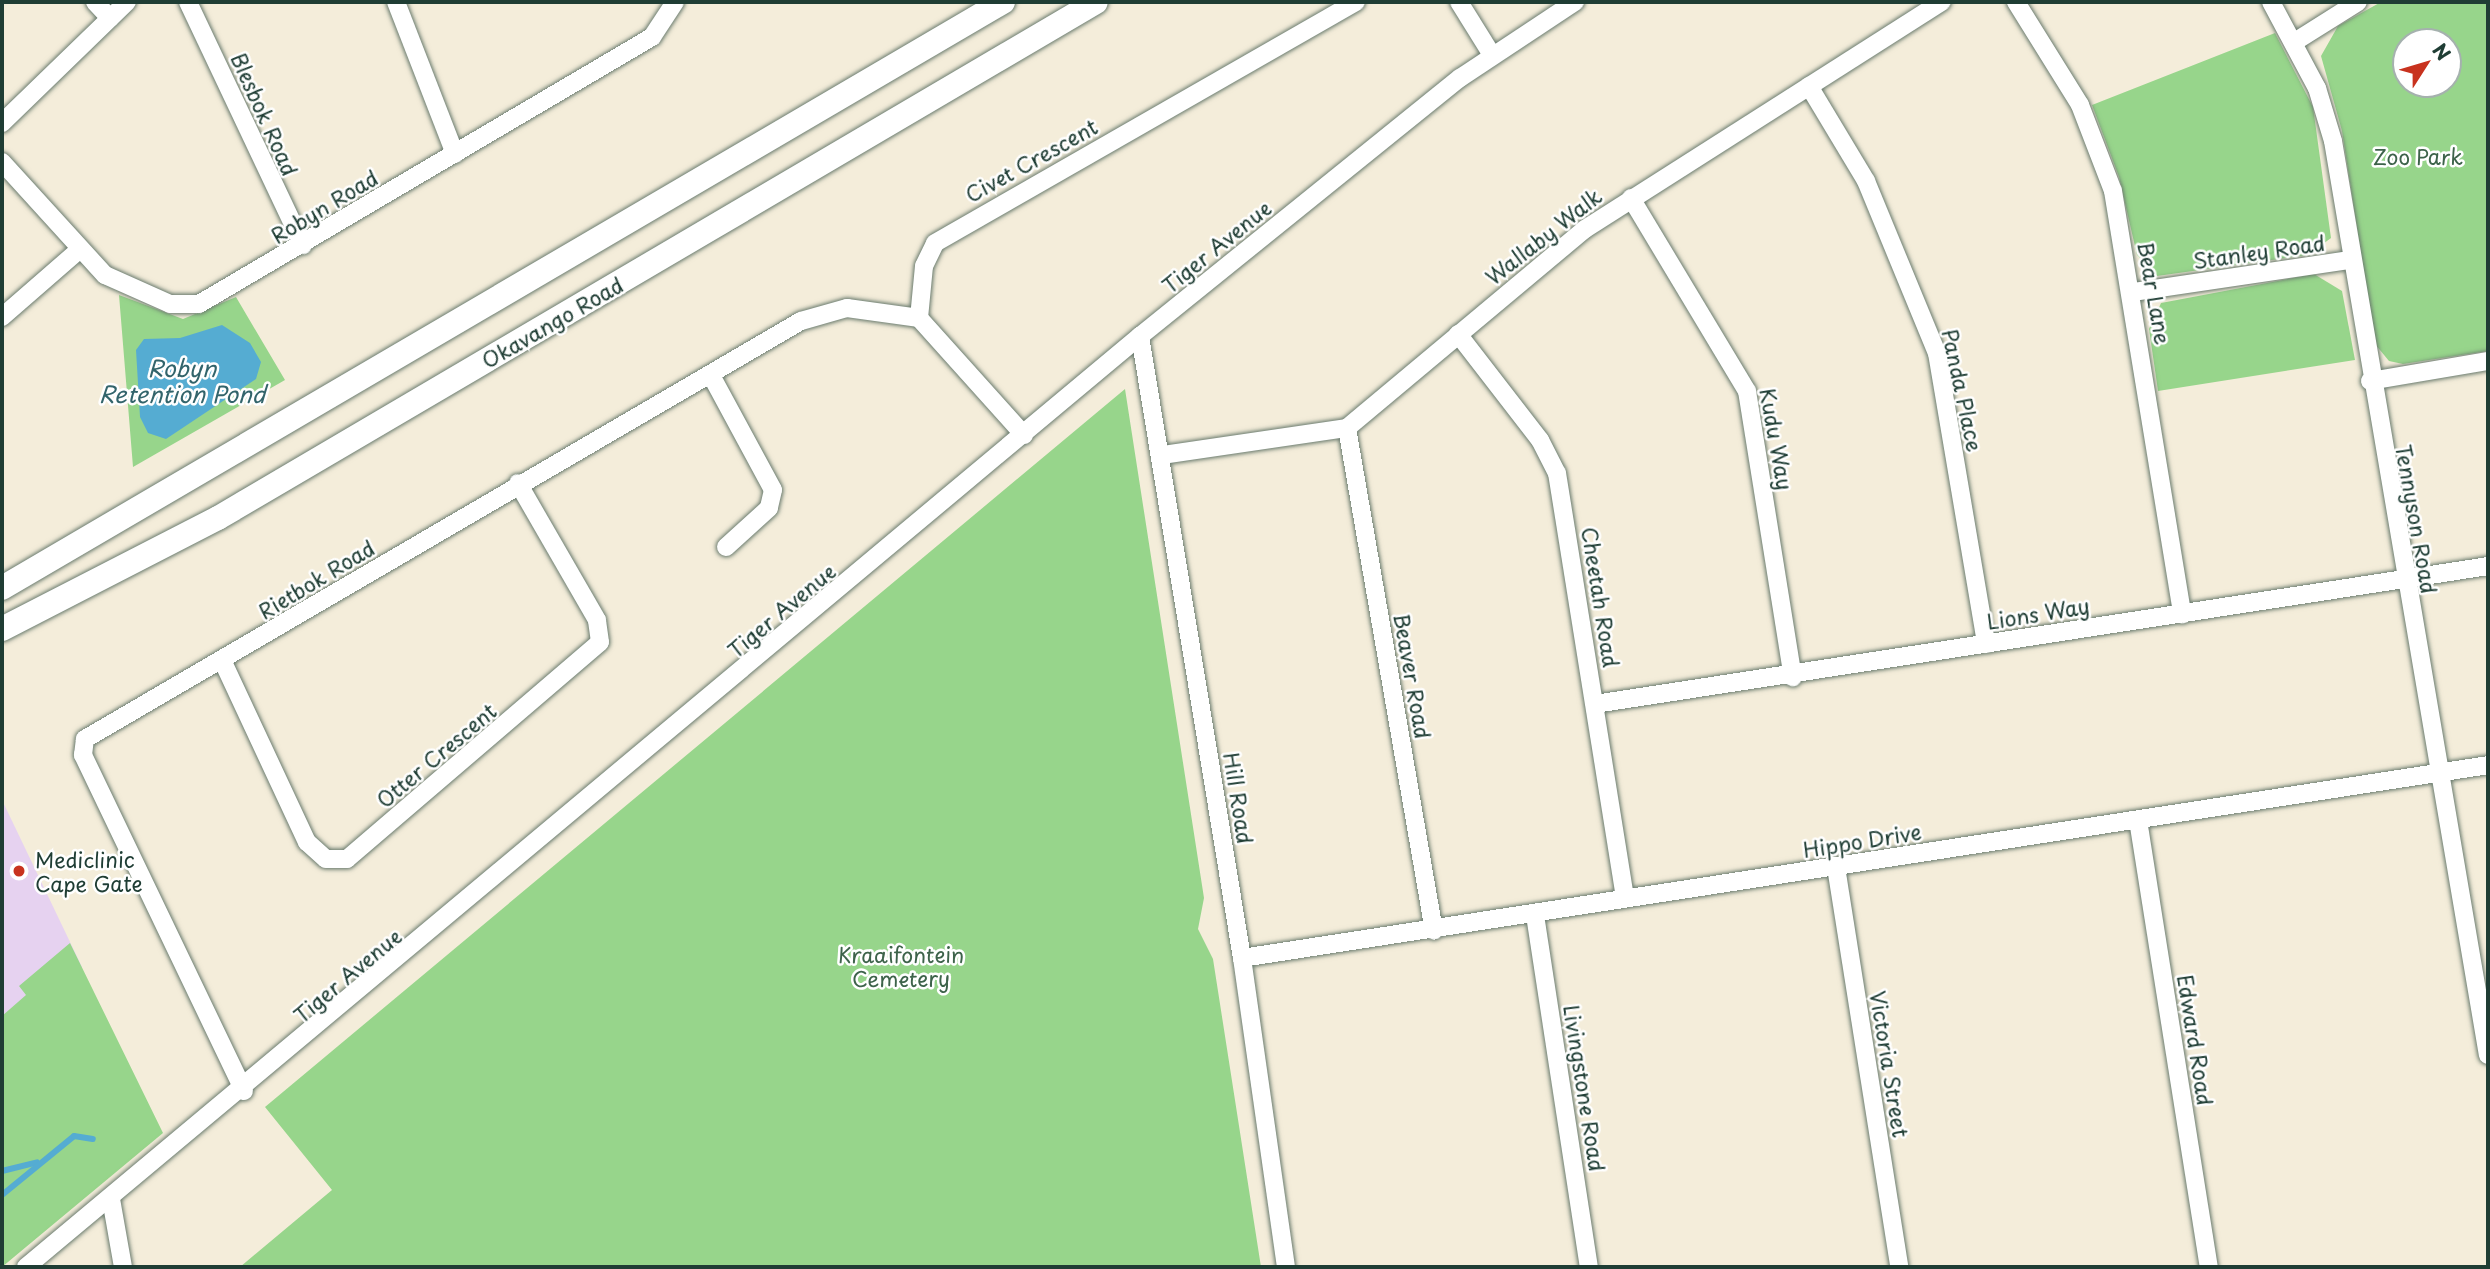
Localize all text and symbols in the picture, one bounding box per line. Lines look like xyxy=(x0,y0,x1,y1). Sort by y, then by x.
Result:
north arrow xyxy=(2392,28,2462,98)
text: N xyxy=(2426,37,2458,66)
street label: Blesbok Road xyxy=(226,48,304,180)
street label: Civet Crescent xyxy=(960,113,1102,207)
park label: Zoo Park xyxy=(2373,143,2463,169)
street label: Robyn Road xyxy=(266,164,382,248)
street label: Wallaby Walk xyxy=(1479,182,1607,290)
street label: Tiger Avenue xyxy=(1157,195,1275,297)
street label: Stanley Road xyxy=(2191,229,2327,273)
street label: Bear Lane xyxy=(2134,240,2176,346)
street label: Okavango Road xyxy=(477,271,627,373)
street label: Panda Place xyxy=(1938,327,1988,453)
water label: Robyn Retention Pond xyxy=(99,354,265,408)
street label: Kudu Way xyxy=(1756,386,1798,492)
street label: Tennyson Road xyxy=(2392,443,2442,595)
street label: Cheetah Road xyxy=(1577,525,1625,669)
street label: Rietbok Road xyxy=(252,534,380,624)
street label: Tiger Avenue xyxy=(723,558,839,662)
street label: Lions Way xyxy=(1985,592,2091,634)
street label: Beaver Road xyxy=(1390,611,1436,741)
street label: Otter Crescent xyxy=(371,697,501,813)
street label: Hill Road xyxy=(1219,751,1259,845)
street label: Hippo Drive xyxy=(1801,818,1923,862)
place label: Mediclinic Cape Gate xyxy=(35,846,143,896)
marker: Mediclinic Cape Gate xyxy=(9,861,29,881)
street label: Tiger Avenue xyxy=(289,923,405,1027)
park label: Kraaifontein Cemetery xyxy=(838,941,964,991)
street label: Edward Road xyxy=(2173,972,2219,1108)
street label: Victoria Street xyxy=(1866,988,1914,1140)
street label: Livingstone Road xyxy=(1559,1002,1611,1174)

